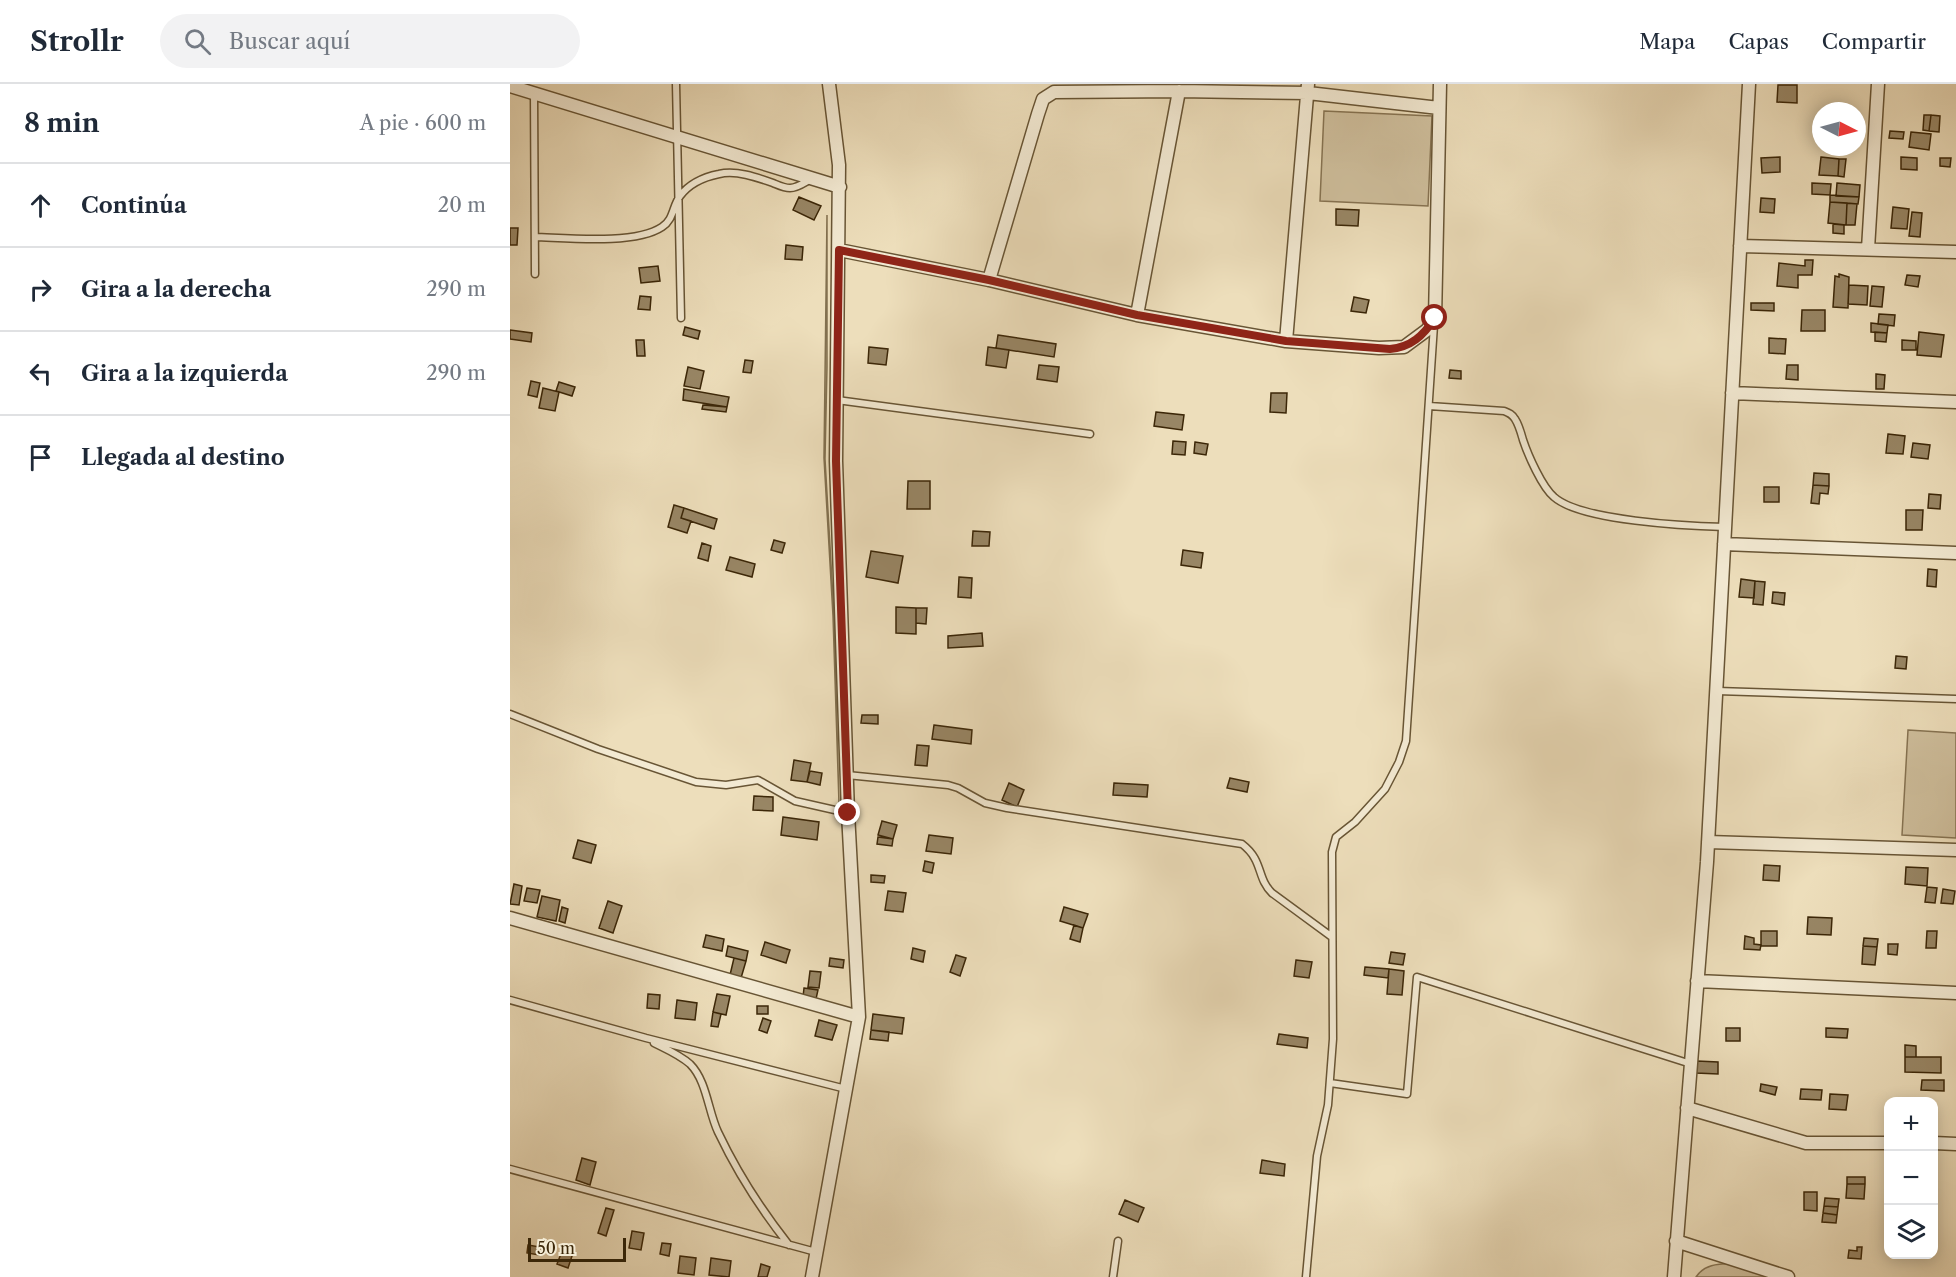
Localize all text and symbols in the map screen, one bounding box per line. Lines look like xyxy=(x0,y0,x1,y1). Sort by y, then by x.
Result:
search box xyxy=(160,14,580,68)
text: Strollr xyxy=(30,24,124,58)
icon: search xyxy=(181,25,214,58)
text: Buscar aquí xyxy=(229,28,350,55)
text: Mapa xyxy=(1639,29,1695,54)
text: Capas xyxy=(1728,29,1789,54)
text: Compartir xyxy=(1822,29,1926,54)
north arrow xyxy=(1812,102,1866,156)
text: 8 min xyxy=(24,107,100,139)
text: A pie · 600 m xyxy=(360,111,486,135)
icon: ahead xyxy=(24,189,57,222)
text: Continúa xyxy=(81,192,187,219)
text: 20 m xyxy=(438,193,486,217)
icon: right xyxy=(24,273,57,306)
text: Gira a la derecha xyxy=(81,276,271,303)
text: 290 m xyxy=(426,277,486,301)
route start xyxy=(1421,304,1447,330)
icon: left xyxy=(24,357,57,390)
text: Gira a la izquierda xyxy=(81,360,288,387)
text: 290 m xyxy=(426,361,486,385)
icon: arrive xyxy=(24,441,57,474)
text: Llegada al destino xyxy=(81,444,285,471)
route end xyxy=(834,799,860,825)
map controls xyxy=(1884,1097,1938,1259)
button: + xyxy=(1884,1097,1938,1151)
button: − xyxy=(1884,1151,1938,1205)
button: layers xyxy=(1884,1205,1938,1259)
scale bar xyxy=(528,1235,626,1262)
text: 50 m xyxy=(537,1238,575,1258)

